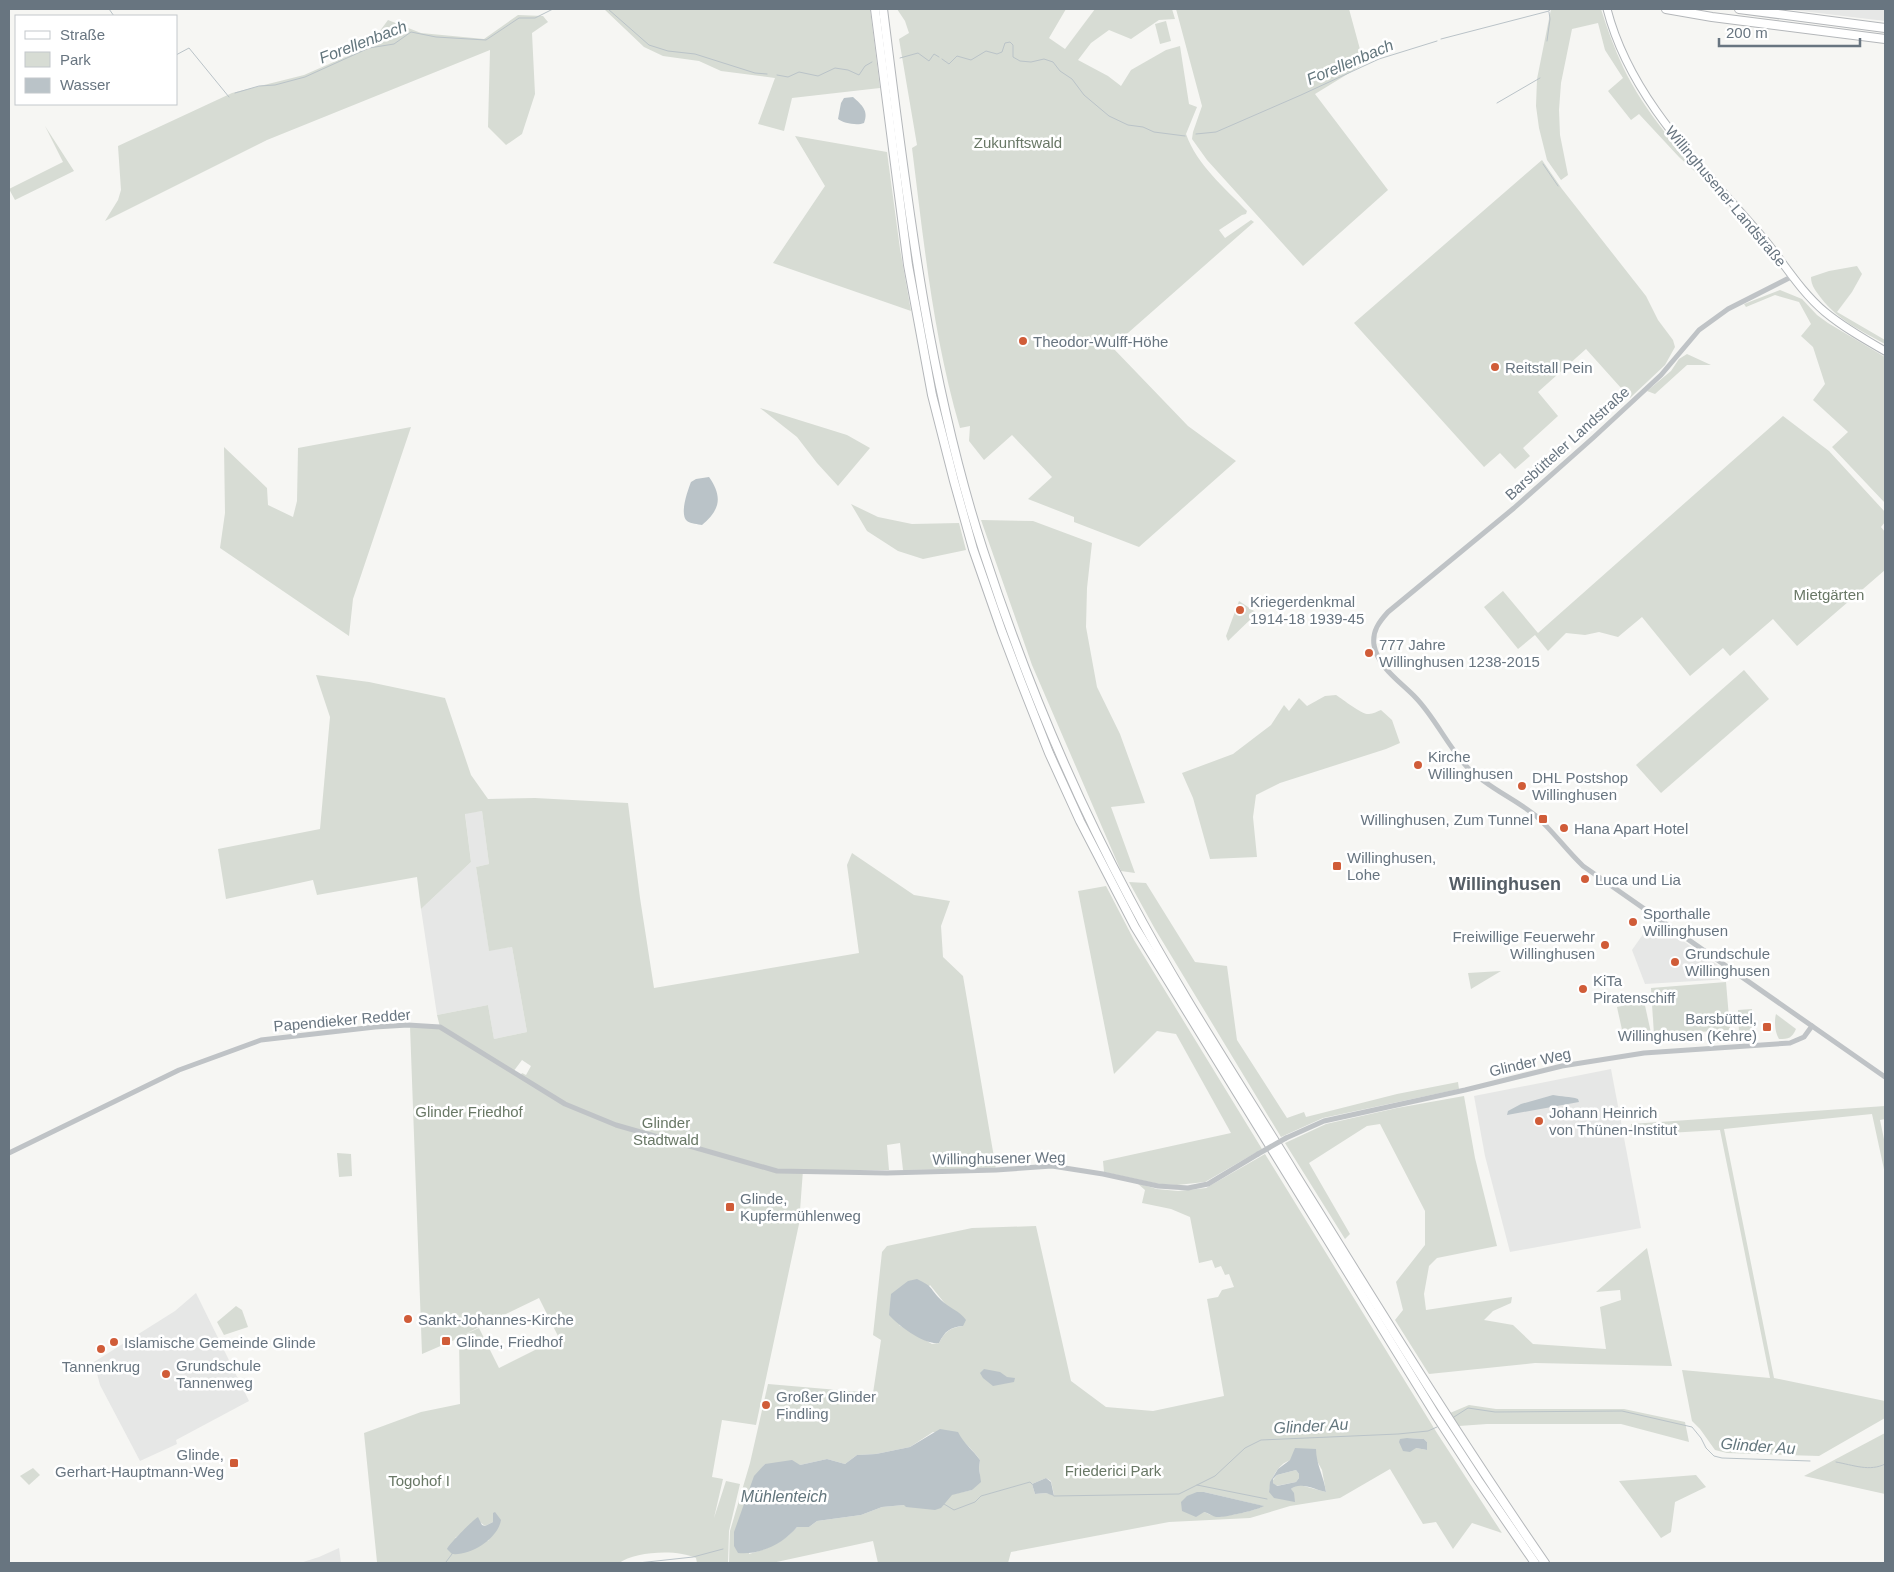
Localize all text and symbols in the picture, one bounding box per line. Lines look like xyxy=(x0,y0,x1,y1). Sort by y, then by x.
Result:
legend xyxy=(15,15,178,105)
scale bar xyxy=(1719,15,1860,47)
water label: Forellenbach xyxy=(317,17,409,67)
text: 200 m xyxy=(1726,24,1768,41)
text: Straße xyxy=(60,26,105,43)
water label: Forellenbach xyxy=(1304,36,1396,88)
text: Park xyxy=(60,51,91,68)
text: Wasser xyxy=(60,76,110,93)
street label: Willinghusener Landstraße xyxy=(1662,122,1790,270)
park label: Zukunftswald xyxy=(974,134,1062,151)
place label: Theodor-Wulff-Höhe xyxy=(1033,333,1168,350)
marker: Theodor-Wulff-Höhe xyxy=(1017,335,1029,347)
place label: Reitstall Pein xyxy=(1505,359,1593,376)
marker: Reitstall Pein xyxy=(1489,361,1501,373)
street label: Barsbütteler Landstraße xyxy=(1502,383,1632,503)
park label: Mietgärten xyxy=(1794,586,1864,603)
place label: Kriegerdenkmal 1914-18 1939-45 xyxy=(1250,593,1364,627)
marker: Kriegerdenkmal 1914-18 1939-45 xyxy=(1234,604,1246,616)
place label: 777 Jahre Willinghusen 1238-2015 xyxy=(1379,636,1540,670)
marker: 777 Jahre Willinghusen 1238-2015 xyxy=(1363,647,1375,659)
place label: Kirche Willinghusen xyxy=(1428,748,1513,782)
marker: Kirche Willinghusen xyxy=(1412,759,1424,771)
place label: DHL Postshop Willinghusen xyxy=(1532,769,1628,803)
marker: DHL Postshop Willinghusen xyxy=(1516,780,1528,792)
place label: Willinghusen, Zum Tunnel xyxy=(1360,811,1533,828)
marker: Willinghusen, Zum Tunnel xyxy=(1537,813,1549,825)
place label: Hana Apart Hotel xyxy=(1574,820,1688,837)
marker: Hana Apart Hotel xyxy=(1558,822,1570,834)
place label: Willinghusen, Lohe xyxy=(1347,849,1436,883)
marker: Willinghusen, Lohe xyxy=(1331,860,1343,872)
place label: Luca und Lia xyxy=(1595,871,1682,888)
marker: Luca und Lia xyxy=(1579,873,1591,885)
district label: Willinghusen xyxy=(1449,874,1561,894)
place label: Sporthalle Willinghusen xyxy=(1643,905,1728,939)
marker: Sporthalle Willinghusen xyxy=(1627,916,1639,928)
place label: Freiwillige Feuerwehr Willinghusen xyxy=(1452,928,1595,962)
marker: Freiwillige Feuerwehr Willinghusen xyxy=(1599,939,1611,951)
place label: Grundschule Willinghusen xyxy=(1685,945,1770,979)
marker: Grundschule Willinghusen xyxy=(1669,956,1681,968)
place label: KiTa Piratenschiff xyxy=(1593,972,1676,1006)
marker: KiTa Piratenschiff xyxy=(1577,983,1589,995)
street label: Papendieker Redder xyxy=(273,1006,411,1034)
place label: Barsbüttel, Willinghusen (Kehre) xyxy=(1618,1010,1757,1044)
marker: Barsbüttel, Willinghusen (Kehre) xyxy=(1761,1021,1773,1033)
street label: Glinder Weg xyxy=(1488,1044,1572,1080)
park label: Glinder Friedhof xyxy=(415,1103,524,1120)
place label: Johann Heinrich von Thünen-Institut xyxy=(1549,1104,1678,1138)
park label: Glinder Stadtwald xyxy=(633,1114,699,1148)
marker: Johann Heinrich von Thünen-Institut xyxy=(1533,1115,1545,1127)
street label: Willinghusener Weg xyxy=(932,1148,1066,1168)
place label: Glinde, Kupfermühlenweg xyxy=(740,1190,861,1224)
marker: Glinde, Kupfermühlenweg xyxy=(724,1201,736,1213)
place label: Sankt-Johannes-Kirche xyxy=(418,1311,574,1328)
marker: Sankt-Johannes-Kirche xyxy=(402,1313,414,1325)
place label: Glinde, Friedhof xyxy=(456,1333,564,1350)
place label: Islamische Gemeinde Glinde xyxy=(124,1334,316,1351)
marker: Glinde, Friedhof xyxy=(440,1335,452,1347)
marker: Islamische Gemeinde Glinde xyxy=(108,1336,120,1348)
marker: Tannenkrug xyxy=(95,1343,107,1355)
place label: Grundschule Tannenweg xyxy=(176,1357,261,1391)
place label: Tannenkrug xyxy=(62,1358,140,1375)
marker: Grundschule Tannenweg xyxy=(160,1368,172,1380)
place label: Großer Glinder Findling xyxy=(776,1388,876,1422)
marker: Großer Glinder Findling xyxy=(760,1399,772,1411)
water label: Glinder Au xyxy=(1273,1416,1349,1436)
water label: Glinder Au xyxy=(1720,1435,1796,1457)
place label: Glinde, Gerhart-Hauptmann-Weg xyxy=(55,1446,224,1480)
marker: Glinde, Gerhart-Hauptmann-Weg xyxy=(228,1457,240,1469)
park label: Friederici Park xyxy=(1065,1462,1162,1479)
park label: Togohof I xyxy=(388,1472,450,1489)
water label: Mühlenteich xyxy=(741,1488,827,1505)

